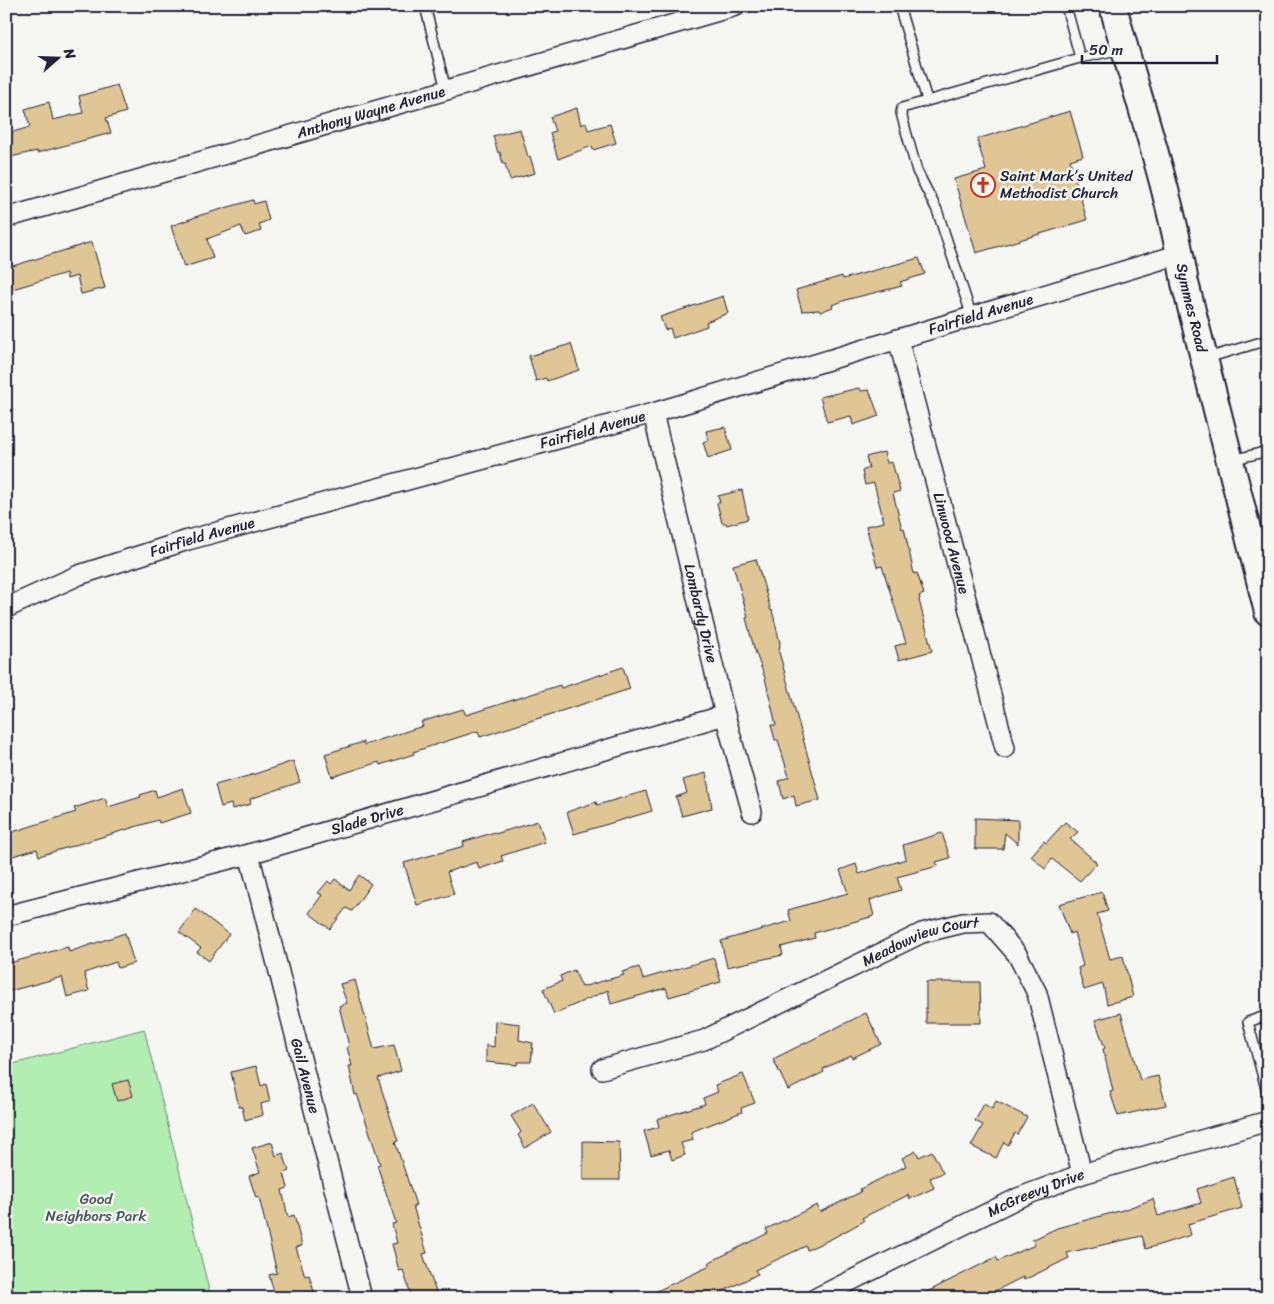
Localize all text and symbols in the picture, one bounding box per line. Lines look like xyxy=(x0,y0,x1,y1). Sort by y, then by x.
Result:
north arrow xyxy=(32,32,82,82)
scale bar xyxy=(1082,32,1216,64)
text: 50 m xyxy=(1089,37,1124,63)
text: N xyxy=(56,44,83,63)
street label: Anthony Wayne Avenue xyxy=(292,78,448,146)
place label: Saint Mark’s United Methodist Church xyxy=(1000,163,1133,206)
church icon: Saint Mark’s United Methodist Church xyxy=(970,172,996,198)
street label: Symmes Road xyxy=(1169,261,1215,356)
street label: Fairfield Avenue xyxy=(925,286,1036,342)
street label: Fairfield Avenue xyxy=(537,403,648,456)
street label: Linwood Avenue xyxy=(926,489,977,597)
street label: Fairfield Avenue xyxy=(146,509,258,565)
street label: Lombardy Drive xyxy=(676,561,725,666)
street label: Slade Drive xyxy=(328,796,407,842)
street label: Meadowview Court xyxy=(857,909,980,974)
street label: Gail Avenue xyxy=(283,1035,328,1117)
street label: McGreevy Drive xyxy=(983,1161,1089,1224)
park label: Good Neighbors Park xyxy=(46,1186,147,1229)

